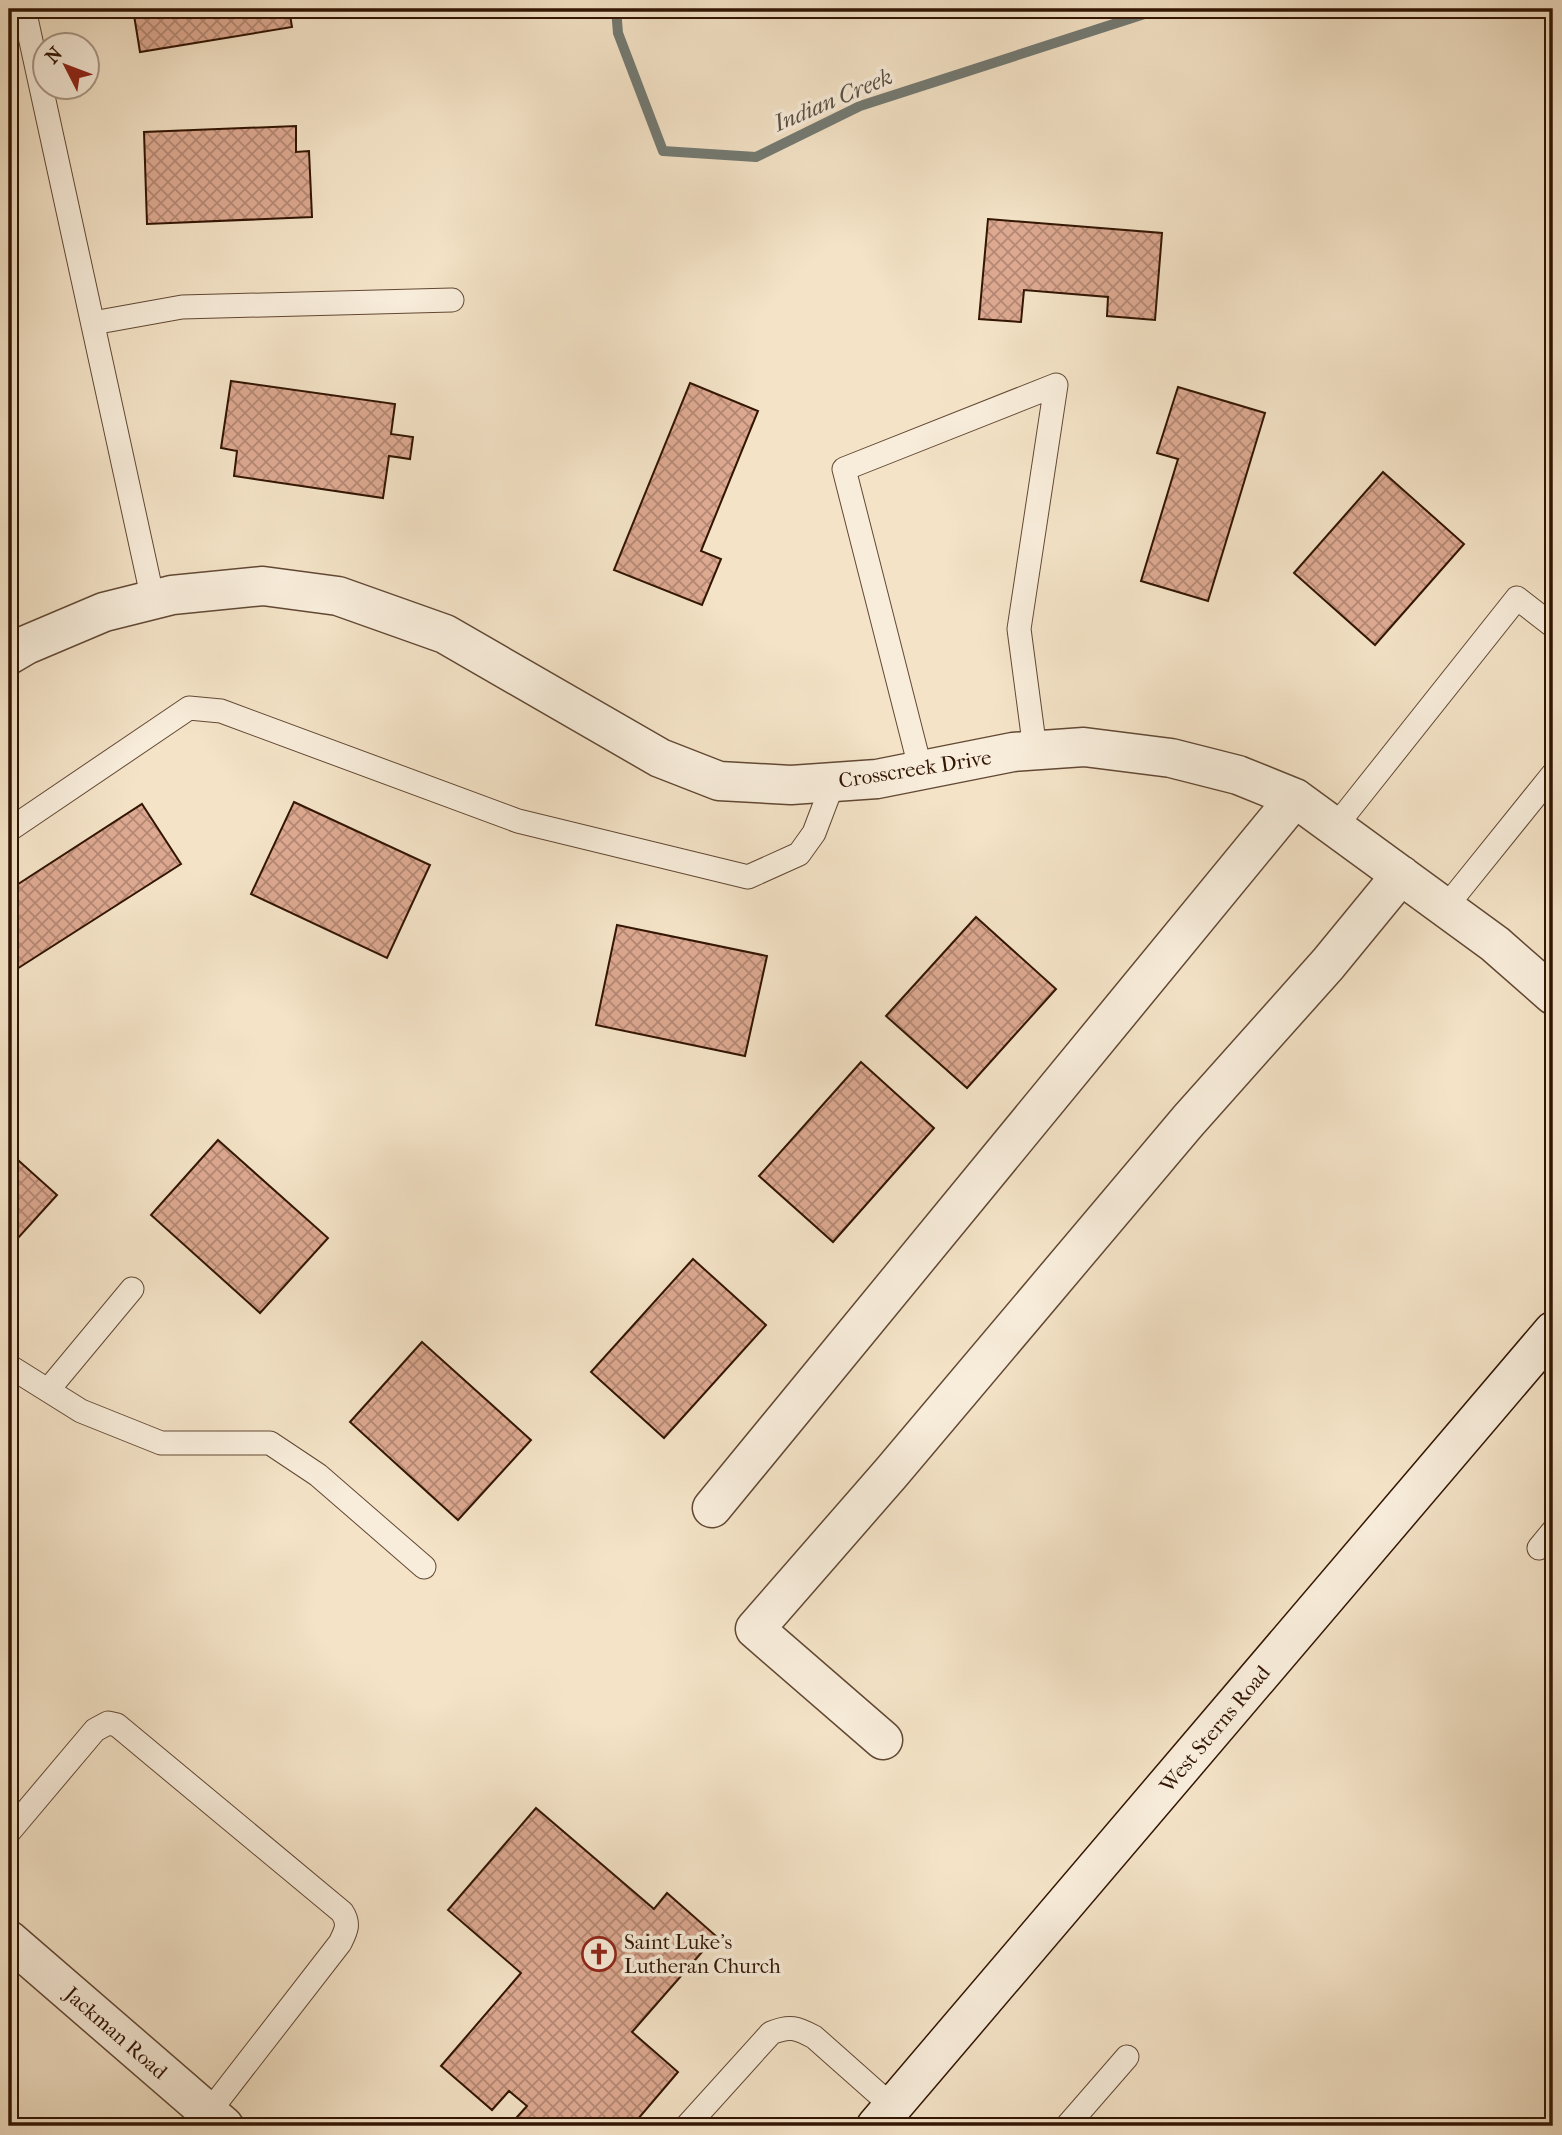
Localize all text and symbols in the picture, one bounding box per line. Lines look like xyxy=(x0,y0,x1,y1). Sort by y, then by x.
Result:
north arrow xyxy=(32,32,102,102)
text: N xyxy=(41,42,67,68)
water label: Indian Creek xyxy=(769,63,896,137)
street label: Crosscreek Drive xyxy=(837,745,993,793)
street label: West Sterns Road xyxy=(1154,1660,1275,1798)
place label: Saint Luke's Lutheran Church xyxy=(624,1930,781,1978)
church icon: Saint Luke's Lutheran Church xyxy=(580,1935,618,1973)
street label: Jackman Road xyxy=(58,1981,173,2084)

